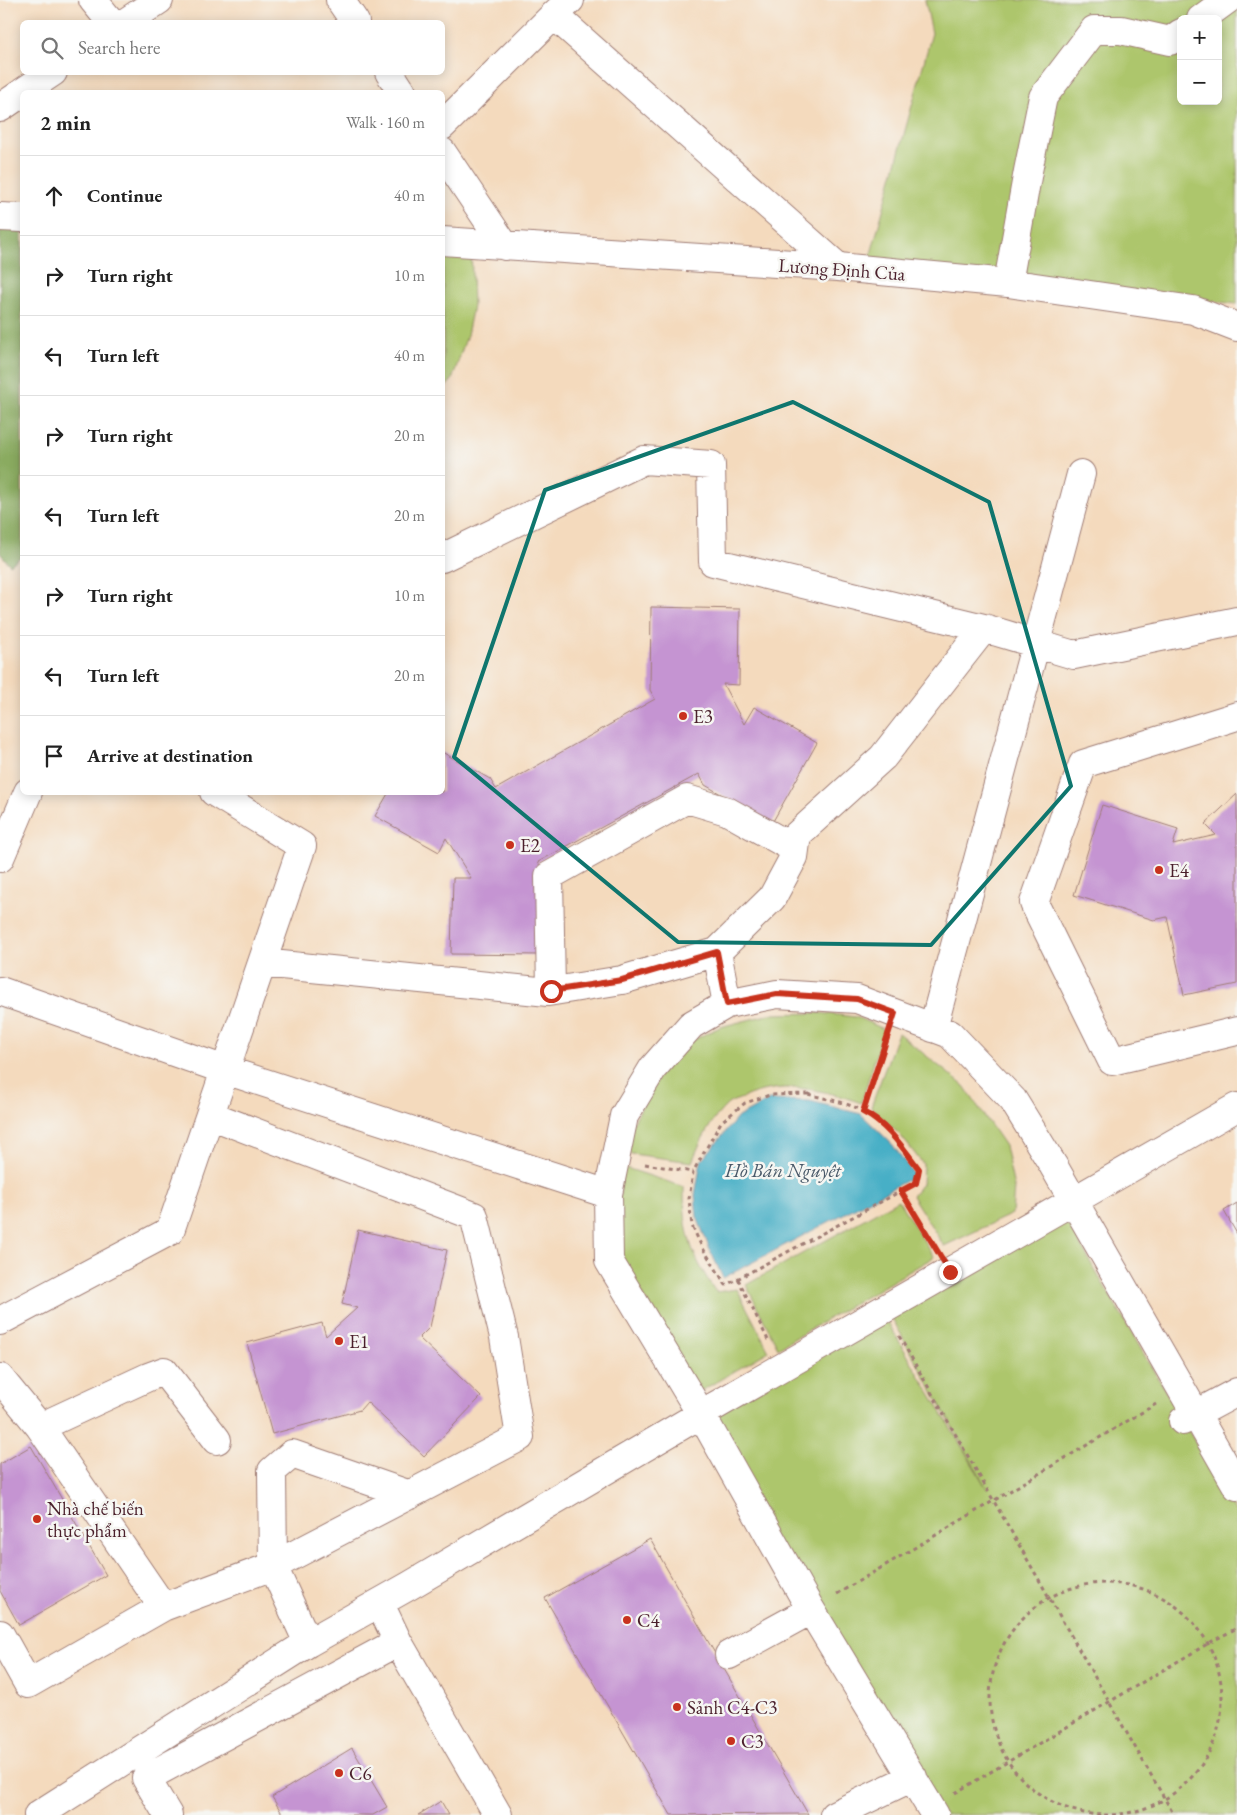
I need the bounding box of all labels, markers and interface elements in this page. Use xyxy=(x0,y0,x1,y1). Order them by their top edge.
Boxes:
map controls xyxy=(1177,15,1222,105)
button: + xyxy=(1177,15,1222,60)
search box xyxy=(20,20,445,75)
icon: search xyxy=(38,34,66,62)
text: Search here xyxy=(78,35,160,60)
button: − xyxy=(1177,60,1222,105)
text: 2 min xyxy=(40,109,91,136)
text: Walk · 160 m xyxy=(346,112,425,133)
icon: ahead xyxy=(40,182,68,210)
text: Continue xyxy=(87,183,162,208)
text: 40 m xyxy=(394,185,425,206)
street label: Lương Định Của xyxy=(778,253,907,286)
icon: right xyxy=(40,262,68,290)
text: Turn right xyxy=(87,263,173,288)
text: 10 m xyxy=(394,265,425,286)
icon: left xyxy=(40,342,68,370)
text: Turn left xyxy=(87,343,159,368)
text: 40 m xyxy=(394,345,425,366)
icon: right xyxy=(40,422,68,450)
text: Turn right xyxy=(87,423,173,448)
text: 20 m xyxy=(394,425,425,446)
icon: left xyxy=(40,502,68,530)
text: Turn left xyxy=(87,503,159,528)
text: 20 m xyxy=(394,505,425,526)
icon: right xyxy=(40,582,68,610)
text: Turn right xyxy=(87,583,173,608)
text: 10 m xyxy=(394,585,425,606)
icon: left xyxy=(40,662,68,690)
text: Turn left xyxy=(87,663,159,688)
text: 20 m xyxy=(394,665,425,686)
place label: E3 xyxy=(693,704,713,729)
marker: E3 xyxy=(677,710,689,722)
icon: arrive xyxy=(40,742,68,770)
text: Arrive at destination xyxy=(87,743,253,768)
place label: E2 xyxy=(520,833,540,858)
marker: E2 xyxy=(504,839,516,851)
place label: E4 xyxy=(1169,858,1190,883)
marker: E4 xyxy=(1153,864,1165,876)
route start xyxy=(540,980,563,1003)
water label: Hồ Bán Nguyệt xyxy=(724,1157,842,1183)
route end xyxy=(939,1261,962,1284)
place label: E1 xyxy=(349,1329,369,1354)
marker: E1 xyxy=(333,1335,345,1347)
place label: Nhà chế biến thực phẩm xyxy=(47,1496,144,1543)
marker: Nhà chế biến thực phẩm xyxy=(31,1513,43,1525)
place label: C4 xyxy=(637,1608,660,1633)
marker: C4 xyxy=(621,1614,633,1626)
place label: Sảnh C4-C3 xyxy=(687,1695,777,1720)
marker: Sảnh C4-C3 xyxy=(671,1701,683,1713)
place label: C3 xyxy=(741,1729,764,1754)
marker: C3 xyxy=(725,1735,737,1747)
place label: C6 xyxy=(349,1761,372,1786)
marker: C6 xyxy=(333,1767,345,1779)

